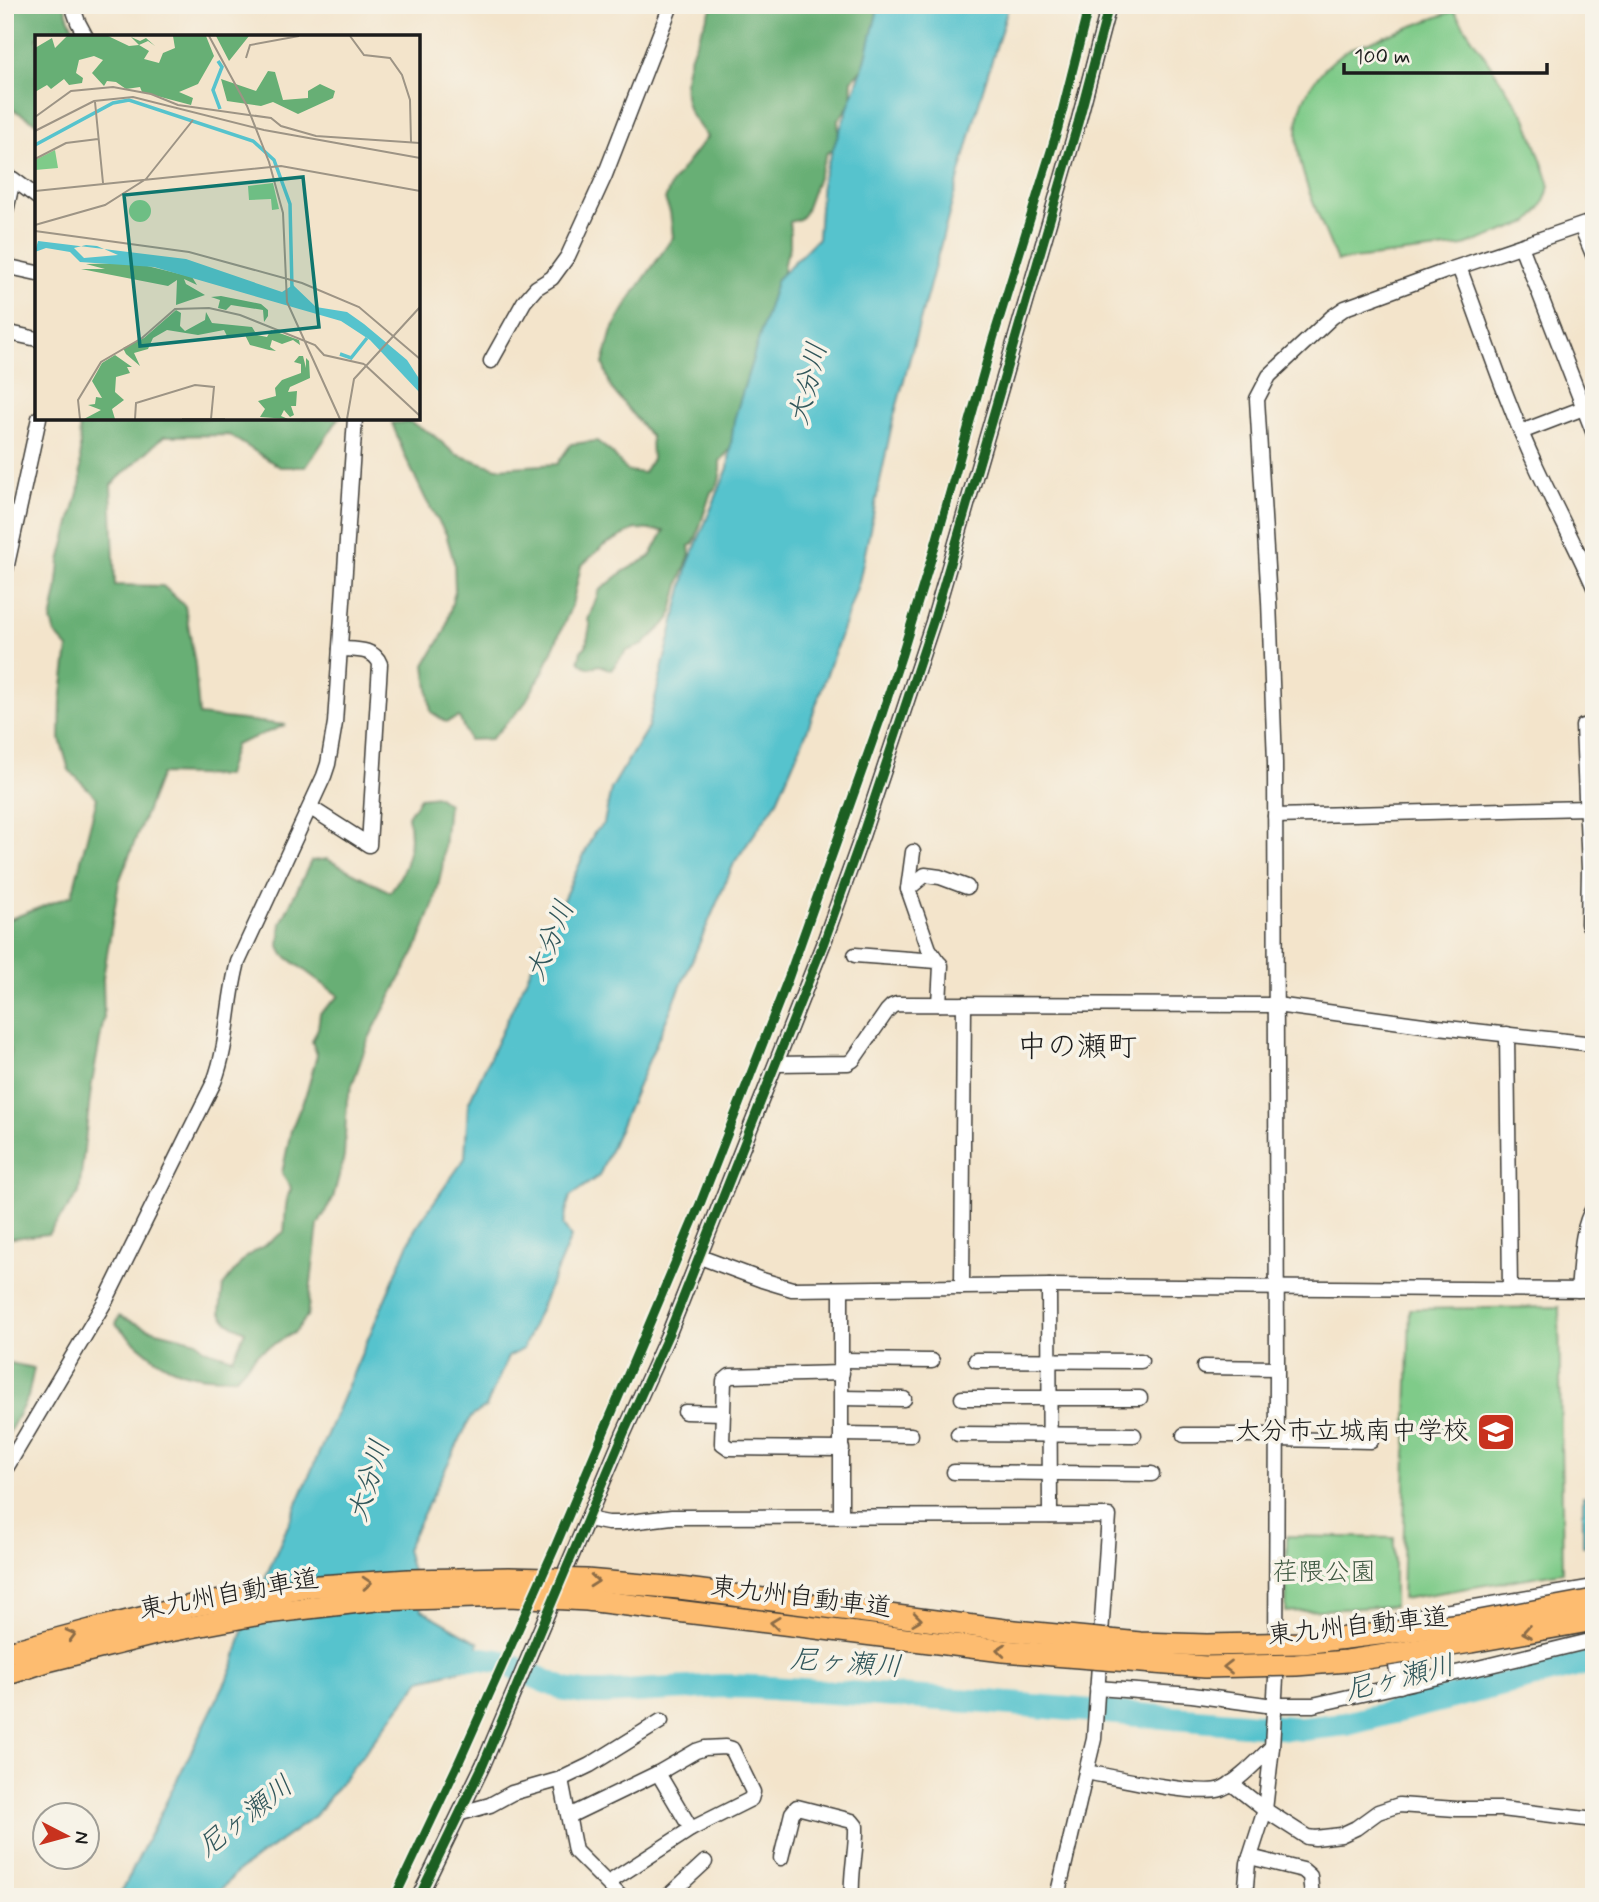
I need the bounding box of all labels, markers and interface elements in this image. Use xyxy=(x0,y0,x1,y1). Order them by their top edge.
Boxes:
scale bar xyxy=(1344,32,1546,76)
inset map xyxy=(35,35,420,420)
text: 100 m xyxy=(1354,43,1410,71)
water label: 大分川 xyxy=(781,339,837,429)
water label: 大分川 xyxy=(518,895,584,987)
district label: 中の瀬町 xyxy=(1017,1028,1137,1067)
school or university icon: 大分市立城南中学校 xyxy=(1475,1411,1517,1453)
place label: 大分市立城南中学校 xyxy=(1235,1415,1469,1449)
water label: 大分川 xyxy=(340,1435,400,1527)
park label: 荏隈公園 xyxy=(1272,1556,1376,1590)
street label: 東九州自動車道 xyxy=(136,1562,322,1628)
street label: 東九州自動車道 xyxy=(709,1570,893,1626)
one-way arrow xyxy=(589,1573,600,1588)
one-way arrow xyxy=(362,1576,373,1591)
street label: 東九州自動車道 xyxy=(1266,1601,1450,1653)
one-way arrow xyxy=(912,1611,923,1626)
one-way arrow xyxy=(770,1616,781,1631)
one-way arrow xyxy=(1521,1624,1533,1639)
one-way arrow xyxy=(65,1629,77,1644)
water label: 尼ヶ瀬川 xyxy=(789,1642,903,1686)
one-way arrow xyxy=(995,1643,1007,1658)
water label: 尼ヶ瀬川 xyxy=(1341,1648,1459,1710)
one-way arrow xyxy=(1222,1659,1233,1675)
water label: 尼ヶ瀬川 xyxy=(190,1768,302,1866)
north arrow xyxy=(32,1800,102,1870)
text: N xyxy=(68,1830,95,1845)

